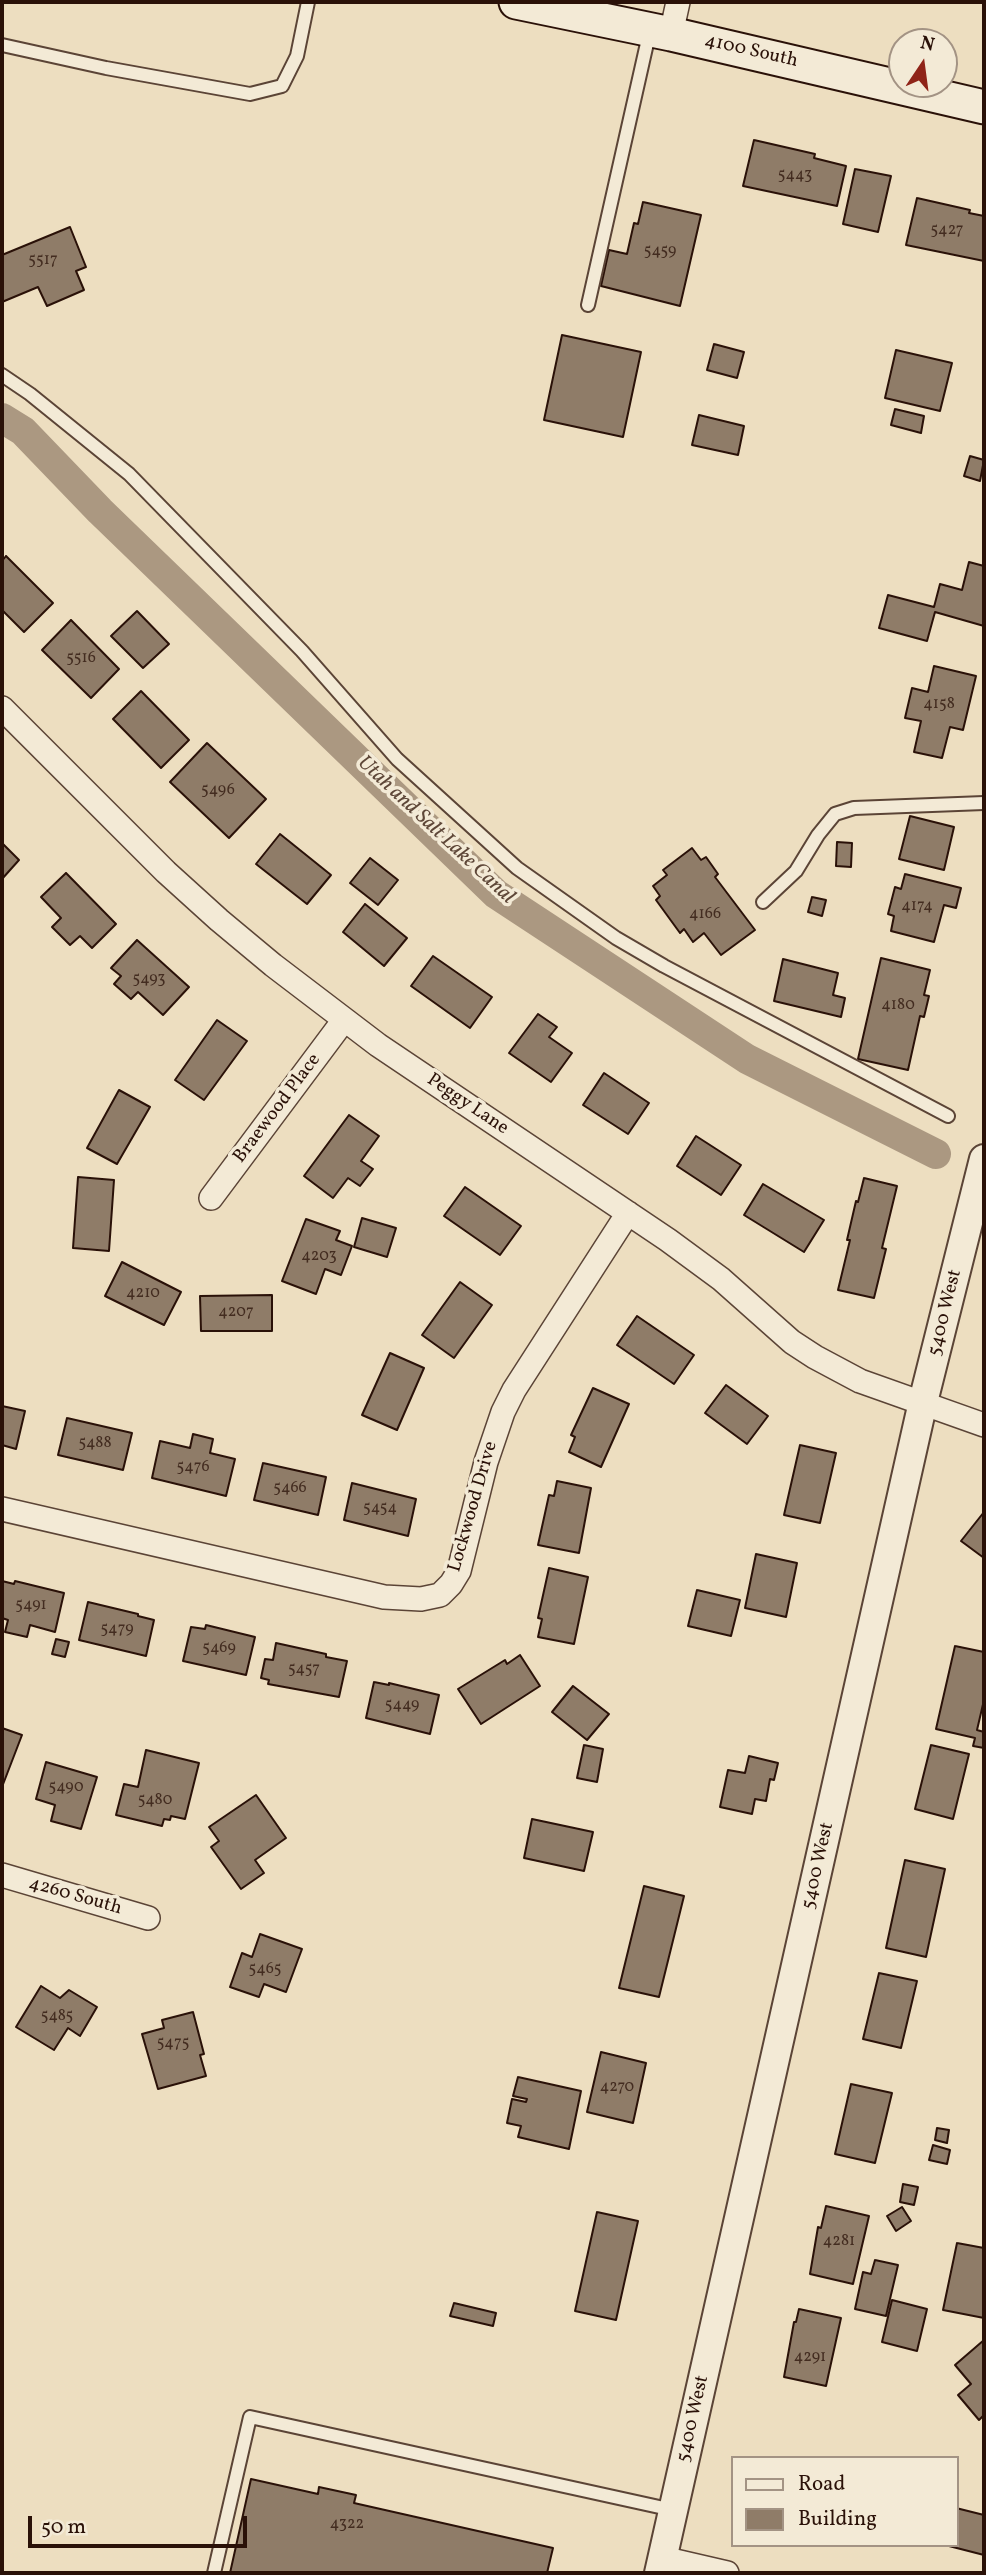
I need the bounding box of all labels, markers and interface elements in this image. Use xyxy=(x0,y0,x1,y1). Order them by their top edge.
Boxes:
north arrow xyxy=(888,28,958,98)
street label: 4100 South xyxy=(702,30,800,74)
text: N xyxy=(918,30,937,59)
house number: 5443 xyxy=(778,166,812,186)
house number: 5427 xyxy=(930,221,964,241)
house number: 5459 xyxy=(644,242,676,262)
house number: 5517 xyxy=(28,251,58,271)
house number: 5516 xyxy=(66,649,96,669)
house number: 4158 xyxy=(923,695,955,715)
water label: Utah and Salt Lake Canal xyxy=(351,751,519,911)
house number: 5496 xyxy=(201,781,235,801)
house number: 4174 xyxy=(901,897,933,917)
house number: 4166 xyxy=(689,905,721,925)
house number: 5493 xyxy=(133,970,165,990)
house number: 4180 xyxy=(881,996,915,1016)
street label: Braewood Place xyxy=(229,1050,327,1168)
street label: Peggy Lane xyxy=(422,1069,512,1141)
house number: 4203 xyxy=(301,1247,337,1267)
street label: 5400 West xyxy=(924,1267,968,1359)
house number: 4210 xyxy=(126,1284,160,1304)
house number: 4207 xyxy=(218,1303,254,1323)
house number: 5488 xyxy=(78,1434,112,1454)
street label: Lockwood Drive xyxy=(444,1439,504,1575)
house number: 5476 xyxy=(176,1458,210,1478)
house number: 5466 xyxy=(273,1479,307,1499)
house number: 5454 xyxy=(363,1499,397,1519)
house number: 5491 xyxy=(15,1596,47,1616)
house number: 5479 xyxy=(100,1620,134,1640)
house number: 5469 xyxy=(202,1639,236,1659)
house number: 5457 xyxy=(288,1660,320,1680)
house number: 5449 xyxy=(385,1696,419,1716)
house number: 5490 xyxy=(48,1778,84,1798)
house number: 5480 xyxy=(138,1791,172,1811)
street label: 5400 West xyxy=(798,1820,840,1912)
street label: 4260 South xyxy=(26,1873,124,1921)
house number: 5465 xyxy=(249,1960,281,1980)
house number: 5485 xyxy=(41,2007,73,2027)
house number: 5475 xyxy=(157,2034,189,2054)
house number: 4270 xyxy=(600,2078,634,2098)
house number: 4281 xyxy=(823,2232,855,2252)
house number: 4291 xyxy=(794,2348,826,2368)
street label: 5400 West xyxy=(673,2373,715,2465)
legend xyxy=(730,2456,958,2547)
text: Road xyxy=(798,2470,845,2499)
scale bar xyxy=(32,2502,250,2546)
text: Building xyxy=(798,2505,877,2534)
text: 50 m xyxy=(41,2513,86,2542)
house number: 4322 xyxy=(330,2515,364,2535)

